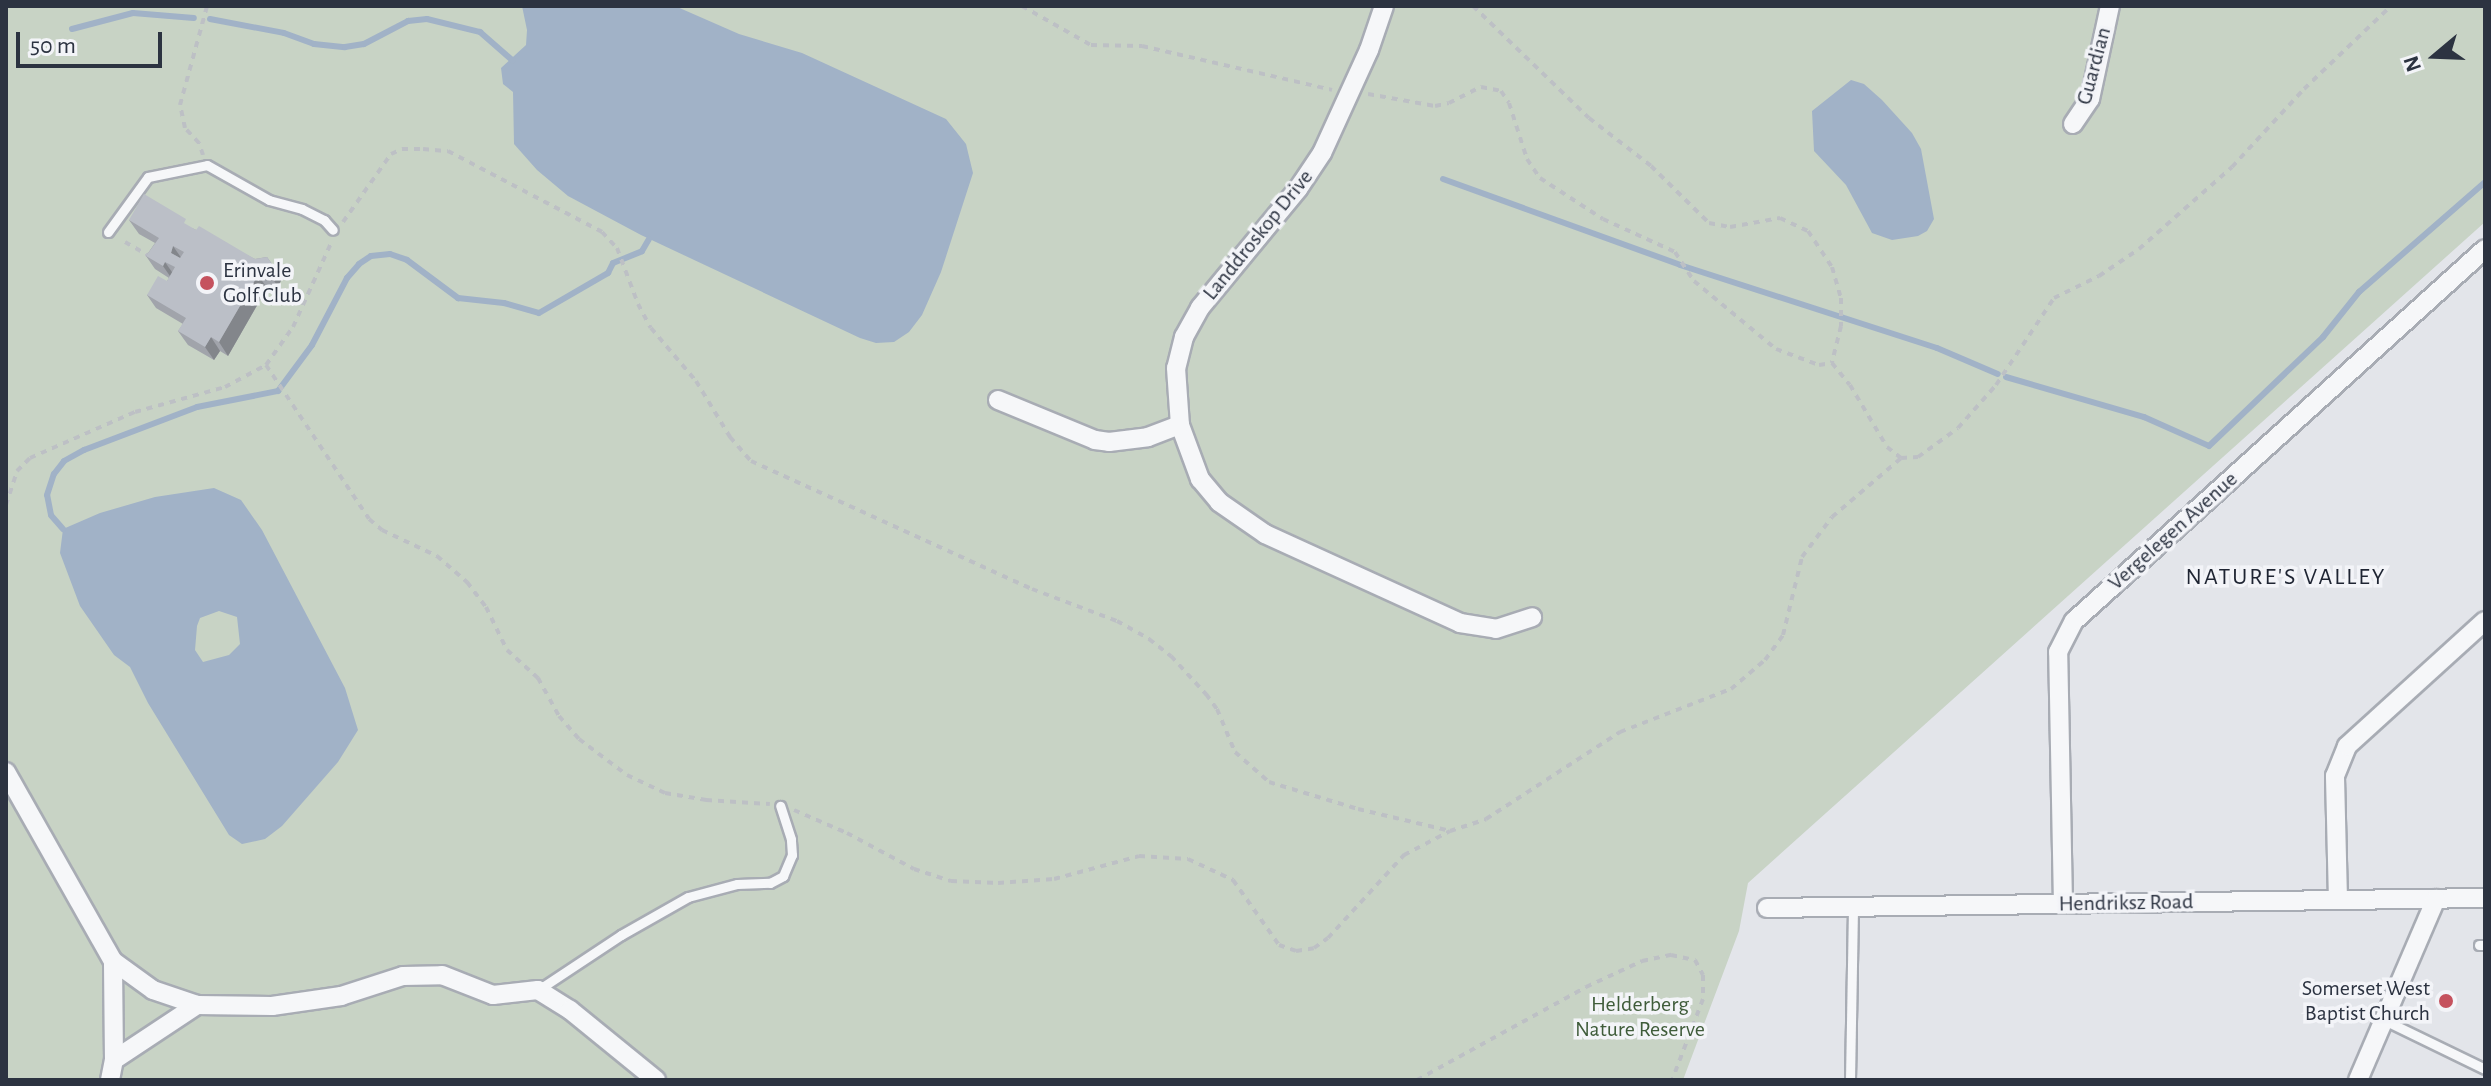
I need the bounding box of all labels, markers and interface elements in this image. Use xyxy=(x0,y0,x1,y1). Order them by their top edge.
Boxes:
scale bar xyxy=(20,16,166,66)
north arrow xyxy=(2395,16,2475,96)
street label: Guardian xyxy=(2071,24,2117,108)
text: 50 m xyxy=(30,34,76,58)
text: N xyxy=(2399,53,2425,75)
street label: Landdroskop Drive xyxy=(1197,164,1319,306)
place label: Erinvale Golf Club xyxy=(223,257,302,308)
marker: Erinvale Golf Club xyxy=(198,274,216,292)
street label: Vergelegen Avenue xyxy=(2103,466,2243,596)
district label: NATURE'S VALLEY xyxy=(2186,564,2386,592)
street label: Hendriksz Road xyxy=(2059,889,2193,917)
place label: Somerset West Baptist Church xyxy=(2302,975,2430,1026)
park label: Helderberg Nature Reserve xyxy=(1575,991,1705,1042)
marker: Somerset West Baptist Church xyxy=(2437,992,2455,1010)

